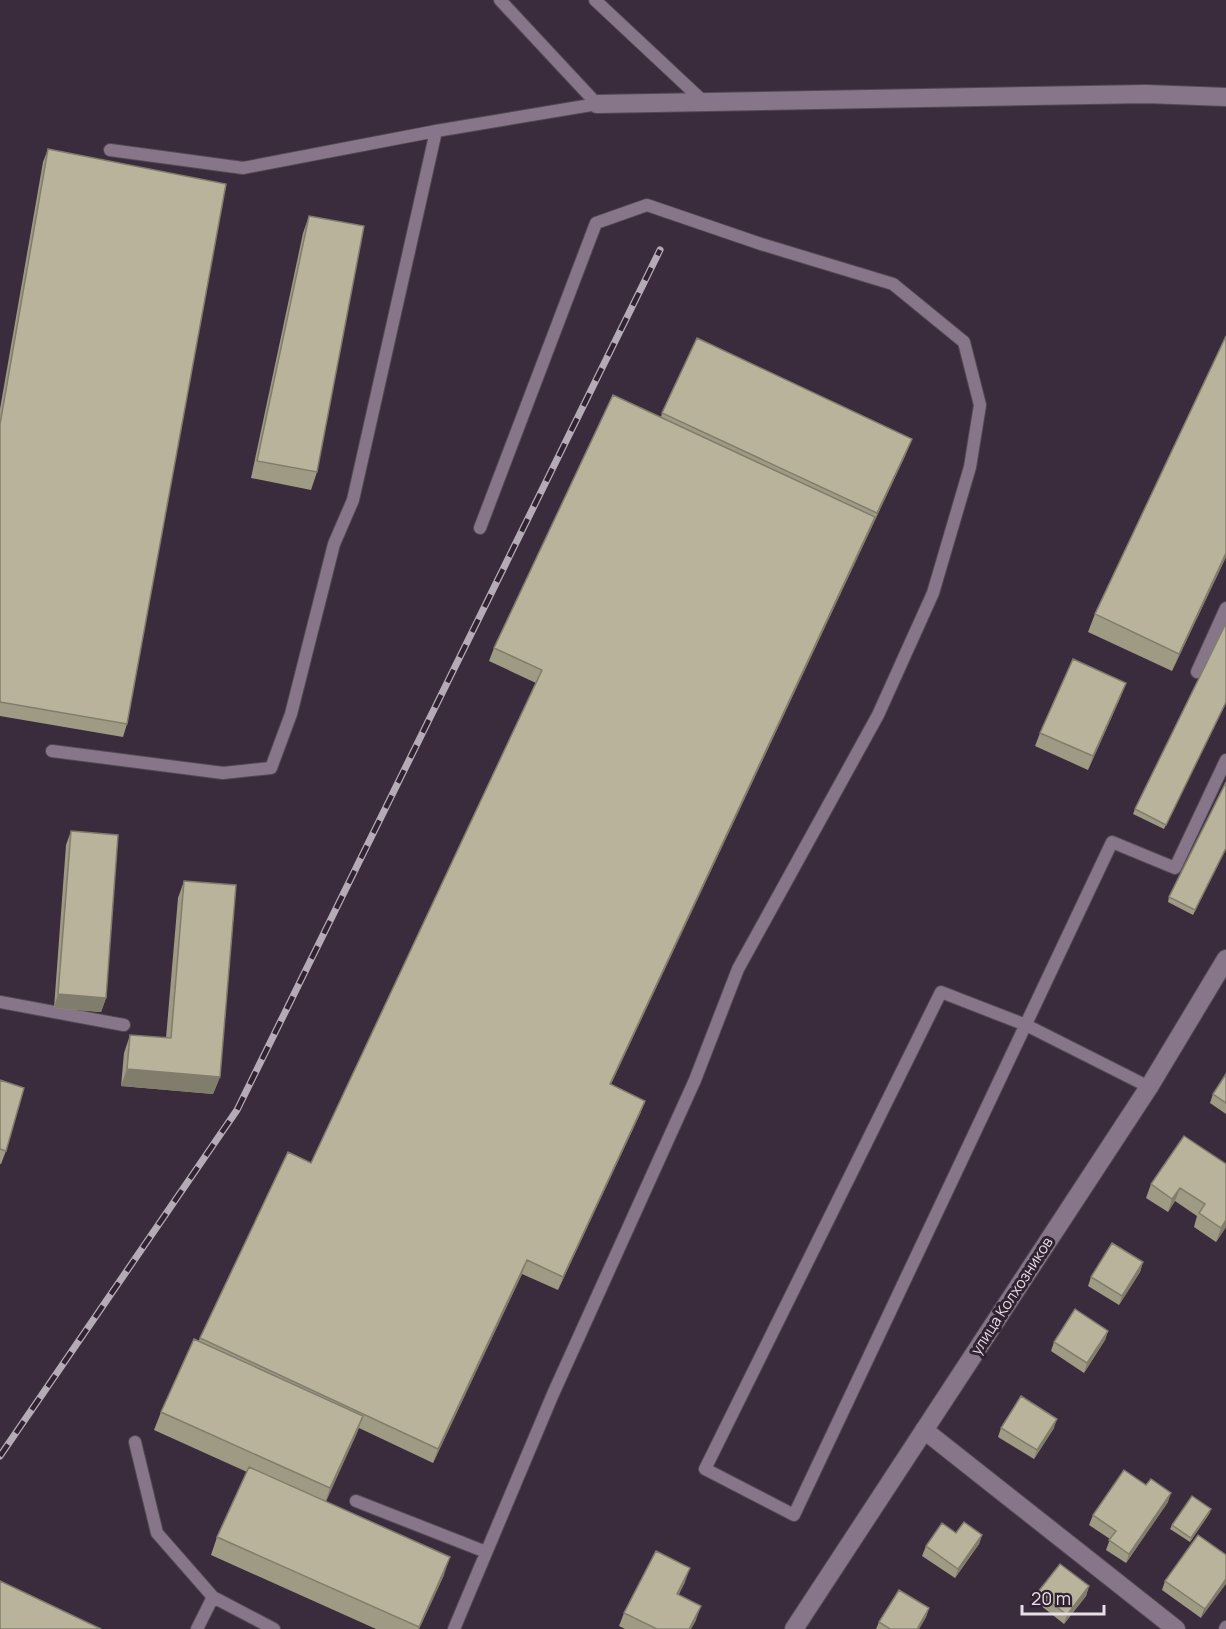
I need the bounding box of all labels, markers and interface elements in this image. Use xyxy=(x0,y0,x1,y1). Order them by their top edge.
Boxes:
street label: улица Колхозников xyxy=(966,1233,1058,1359)
scale bar xyxy=(1022,1578,1104,1616)
text: 20 m xyxy=(1031,1586,1071,1610)

